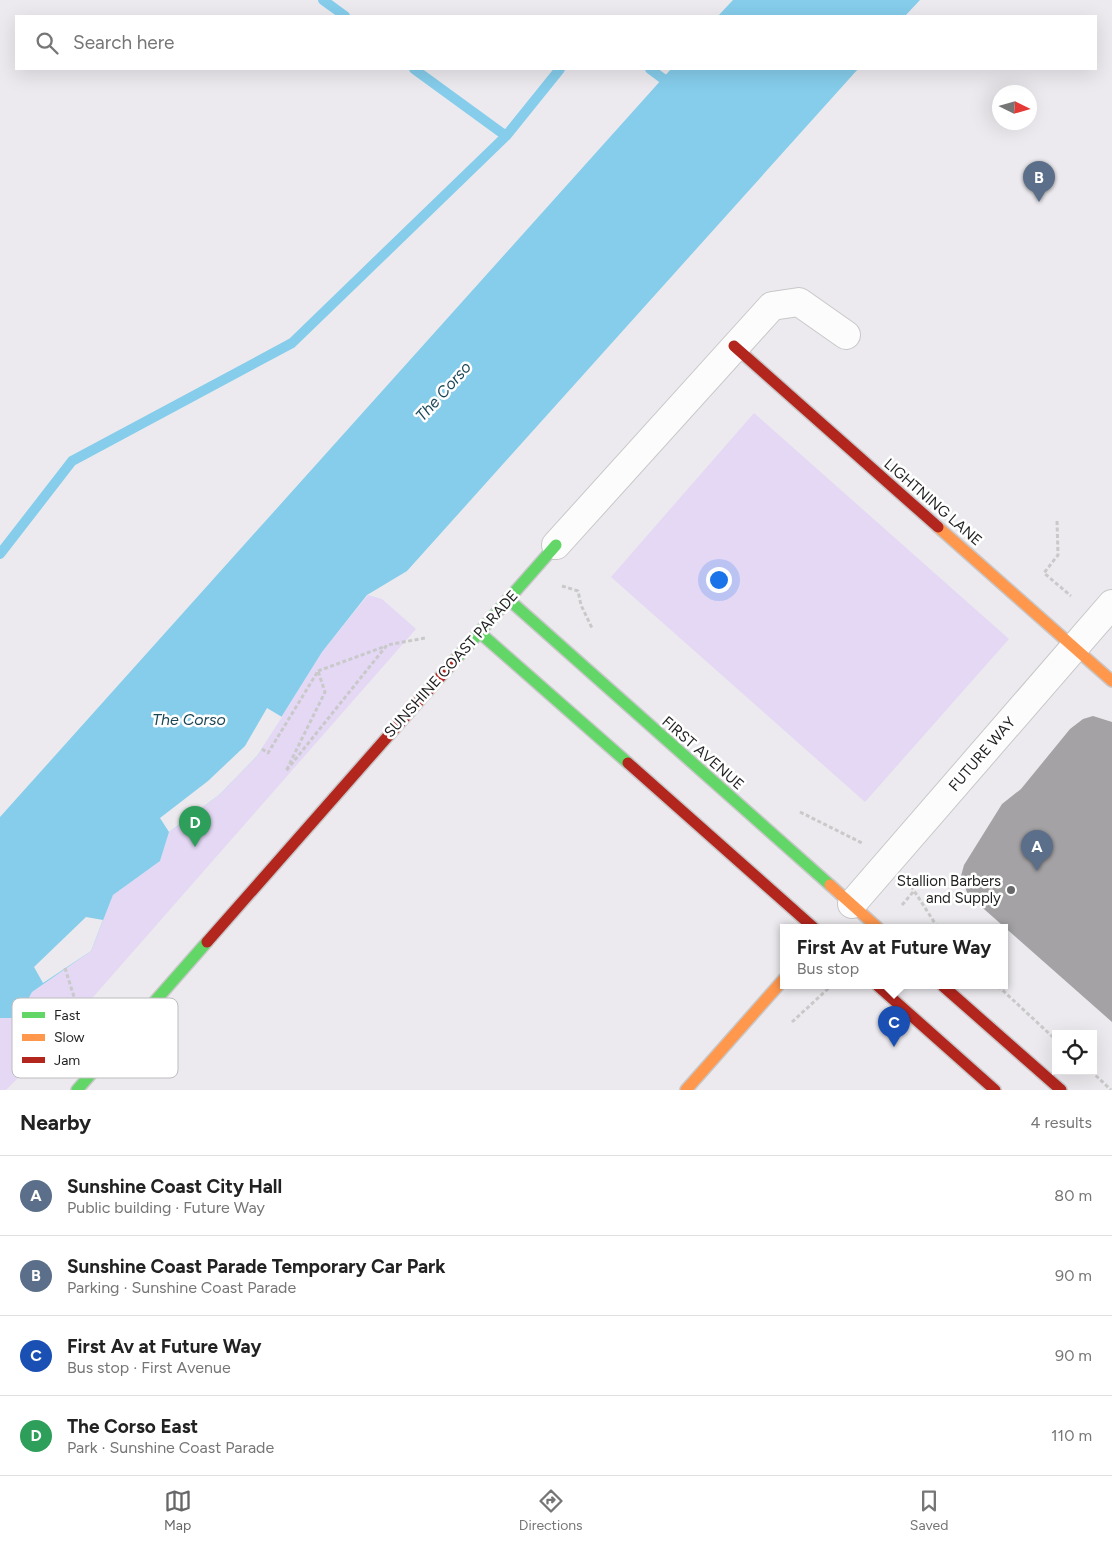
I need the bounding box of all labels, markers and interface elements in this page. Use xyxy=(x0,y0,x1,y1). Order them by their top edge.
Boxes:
search box xyxy=(15,15,1097,70)
icon: search xyxy=(33,29,61,57)
text: Search here xyxy=(73,31,175,54)
north arrow xyxy=(992,85,1037,130)
pin: B xyxy=(1023,161,1055,202)
water label: The Corso xyxy=(412,358,475,425)
street label: LIGHTNING LANE xyxy=(880,455,986,549)
your location xyxy=(706,567,732,593)
street label: SUNSHINE COAST PARADE xyxy=(380,587,522,741)
water label: The Corso xyxy=(152,710,226,729)
street label: FIRST AVENUE xyxy=(658,713,748,793)
street label: FUTURE WAY xyxy=(945,713,1019,795)
pin: D xyxy=(179,806,211,847)
pin: A xyxy=(1021,830,1053,871)
place label: Stallion Barbers and Supply xyxy=(897,872,1001,907)
marker: Stallion Barbers and Supply xyxy=(1005,884,1017,896)
popup xyxy=(780,924,1008,989)
text: First Av at Future Way xyxy=(797,936,991,959)
text: Bus stop xyxy=(797,959,859,978)
legend xyxy=(12,998,178,1078)
pin: C xyxy=(878,1006,910,1047)
text: Fast xyxy=(54,1007,80,1024)
text: Slow xyxy=(54,1029,85,1046)
map controls xyxy=(1052,1030,1097,1075)
button: locate xyxy=(1052,1030,1097,1075)
text: Jam xyxy=(54,1052,80,1069)
text: Nearby xyxy=(20,1110,91,1135)
text: 4 results xyxy=(1031,1113,1092,1132)
text: Sunshine Coast City Hall xyxy=(67,1175,282,1198)
text: A xyxy=(30,1186,42,1205)
text: 80 m xyxy=(1054,1186,1092,1205)
text: Public building · Future Way xyxy=(67,1198,265,1217)
text: Sunshine Coast Parade Temporary Car Park xyxy=(67,1255,445,1278)
text: B xyxy=(31,1266,41,1285)
text: 90 m xyxy=(1055,1266,1092,1285)
text: Parking · Sunshine Coast Parade xyxy=(67,1278,296,1297)
text: First Av at Future Way xyxy=(67,1335,261,1358)
text: C xyxy=(30,1346,42,1365)
text: 90 m xyxy=(1055,1346,1092,1365)
text: Bus stop · First Avenue xyxy=(67,1358,231,1377)
text: The Corso East xyxy=(67,1415,198,1438)
text: D xyxy=(30,1426,42,1445)
text: 110 m xyxy=(1051,1426,1092,1445)
text: Park · Sunshine Coast Parade xyxy=(67,1438,274,1457)
tab: Map xyxy=(164,1487,192,1534)
tab: Directions xyxy=(519,1487,583,1534)
tab: Saved xyxy=(910,1487,948,1534)

